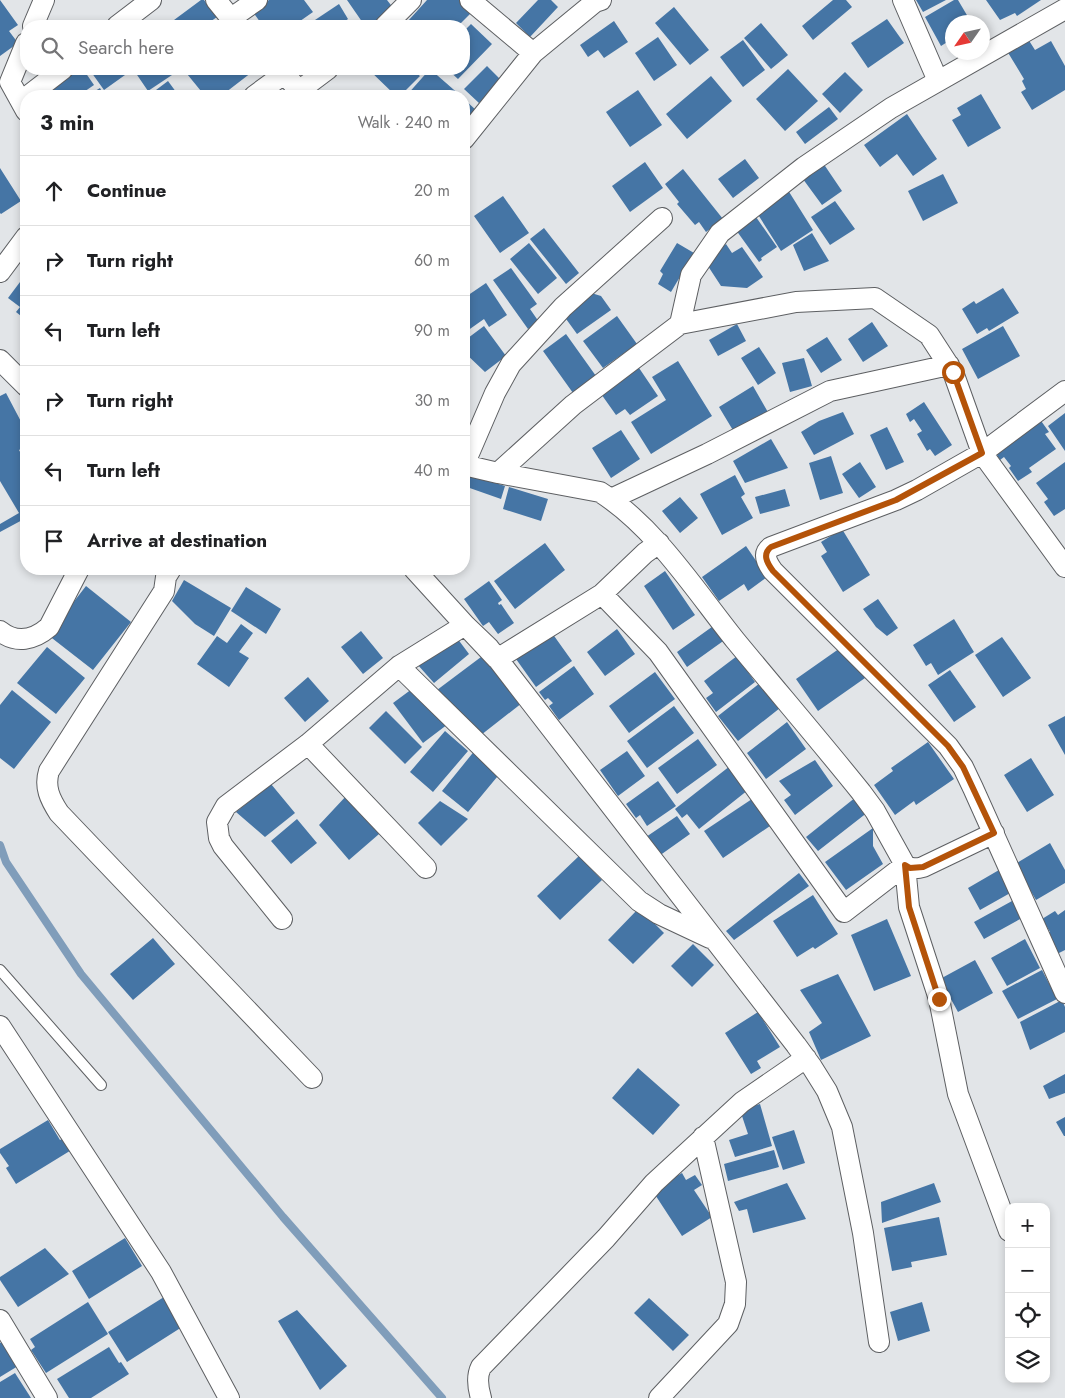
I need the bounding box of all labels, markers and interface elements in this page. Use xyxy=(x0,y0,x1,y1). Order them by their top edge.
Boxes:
north arrow xyxy=(945,15,990,60)
search box xyxy=(20,20,470,75)
icon: search xyxy=(38,34,66,62)
text: Search here xyxy=(78,34,174,61)
text: 3 min xyxy=(40,108,94,138)
text: Walk · 240 m xyxy=(358,111,450,134)
icon: ahead xyxy=(40,177,68,205)
text: Continue xyxy=(87,177,166,204)
text: 20 m xyxy=(414,179,450,202)
icon: right xyxy=(40,247,68,275)
text: Turn right xyxy=(87,247,173,274)
text: 60 m xyxy=(414,249,450,272)
icon: left xyxy=(40,317,68,345)
text: Turn left xyxy=(87,317,160,344)
text: 90 m xyxy=(414,319,450,342)
route start xyxy=(942,361,965,384)
icon: right xyxy=(40,387,68,415)
text: Turn right xyxy=(87,387,173,414)
text: 30 m xyxy=(414,389,450,412)
icon: left xyxy=(40,457,68,485)
text: Turn left xyxy=(87,457,160,484)
text: 40 m xyxy=(414,459,450,482)
icon: arrive xyxy=(40,527,68,555)
text: Arrive at destination xyxy=(87,527,267,554)
route end xyxy=(928,988,951,1011)
map controls xyxy=(1005,1203,1050,1383)
button: + xyxy=(1005,1203,1050,1248)
button: − xyxy=(1005,1248,1050,1293)
button: locate xyxy=(1005,1293,1050,1338)
button: layers xyxy=(1005,1338,1050,1383)

